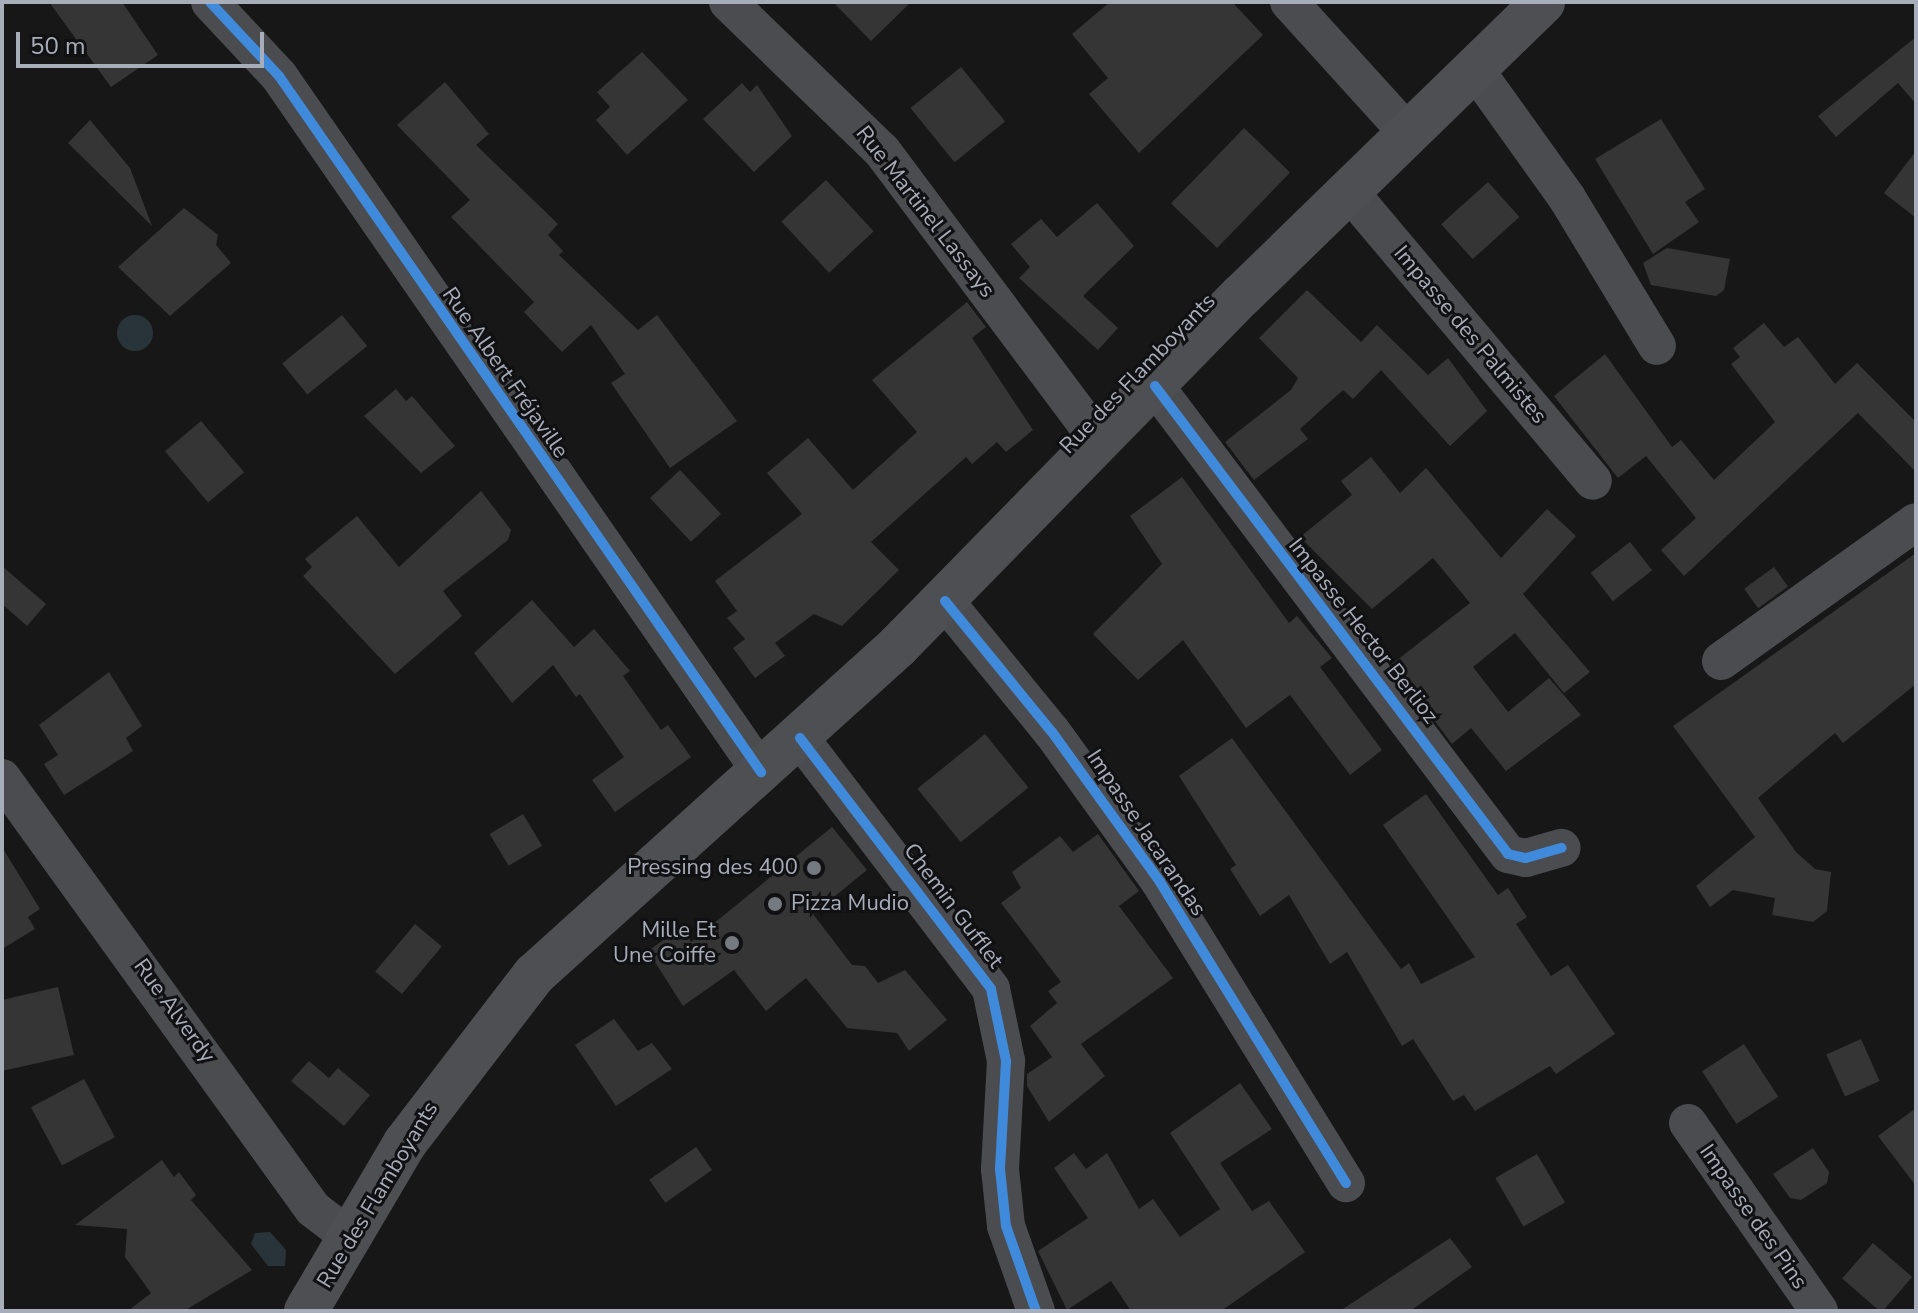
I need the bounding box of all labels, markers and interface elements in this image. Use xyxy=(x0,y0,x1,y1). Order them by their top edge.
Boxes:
scale bar xyxy=(20,16,268,66)
text: 50 m xyxy=(30,30,86,62)
street label: Rue Martinel Lassays xyxy=(850,121,1000,303)
street label: Impasse des Palmistes xyxy=(1388,241,1552,429)
street label: Rue Albert Fréjaville xyxy=(436,283,574,463)
street label: Rue des Flamboyants xyxy=(1055,288,1221,460)
street label: Impasse Hector Berlioz xyxy=(1282,533,1444,729)
street label: Impasse Jacarandas xyxy=(1081,745,1211,921)
street label: Chemin Gufflet xyxy=(897,838,1009,974)
place label: Pressing des 400 xyxy=(627,855,798,881)
marker: Pressing des 400 xyxy=(805,859,823,877)
place label: Pizza Mudio xyxy=(791,891,909,917)
marker: Pizza Mudio xyxy=(766,895,784,913)
place label: Mille Et Une Coiffe xyxy=(613,917,716,968)
marker: Mille Et Une Coiffe xyxy=(723,934,741,952)
street label: Rue Alverdy xyxy=(128,954,220,1068)
street label: Rue des Flamboyants xyxy=(312,1097,444,1293)
street label: Impasse des Pins xyxy=(1693,1140,1813,1294)

